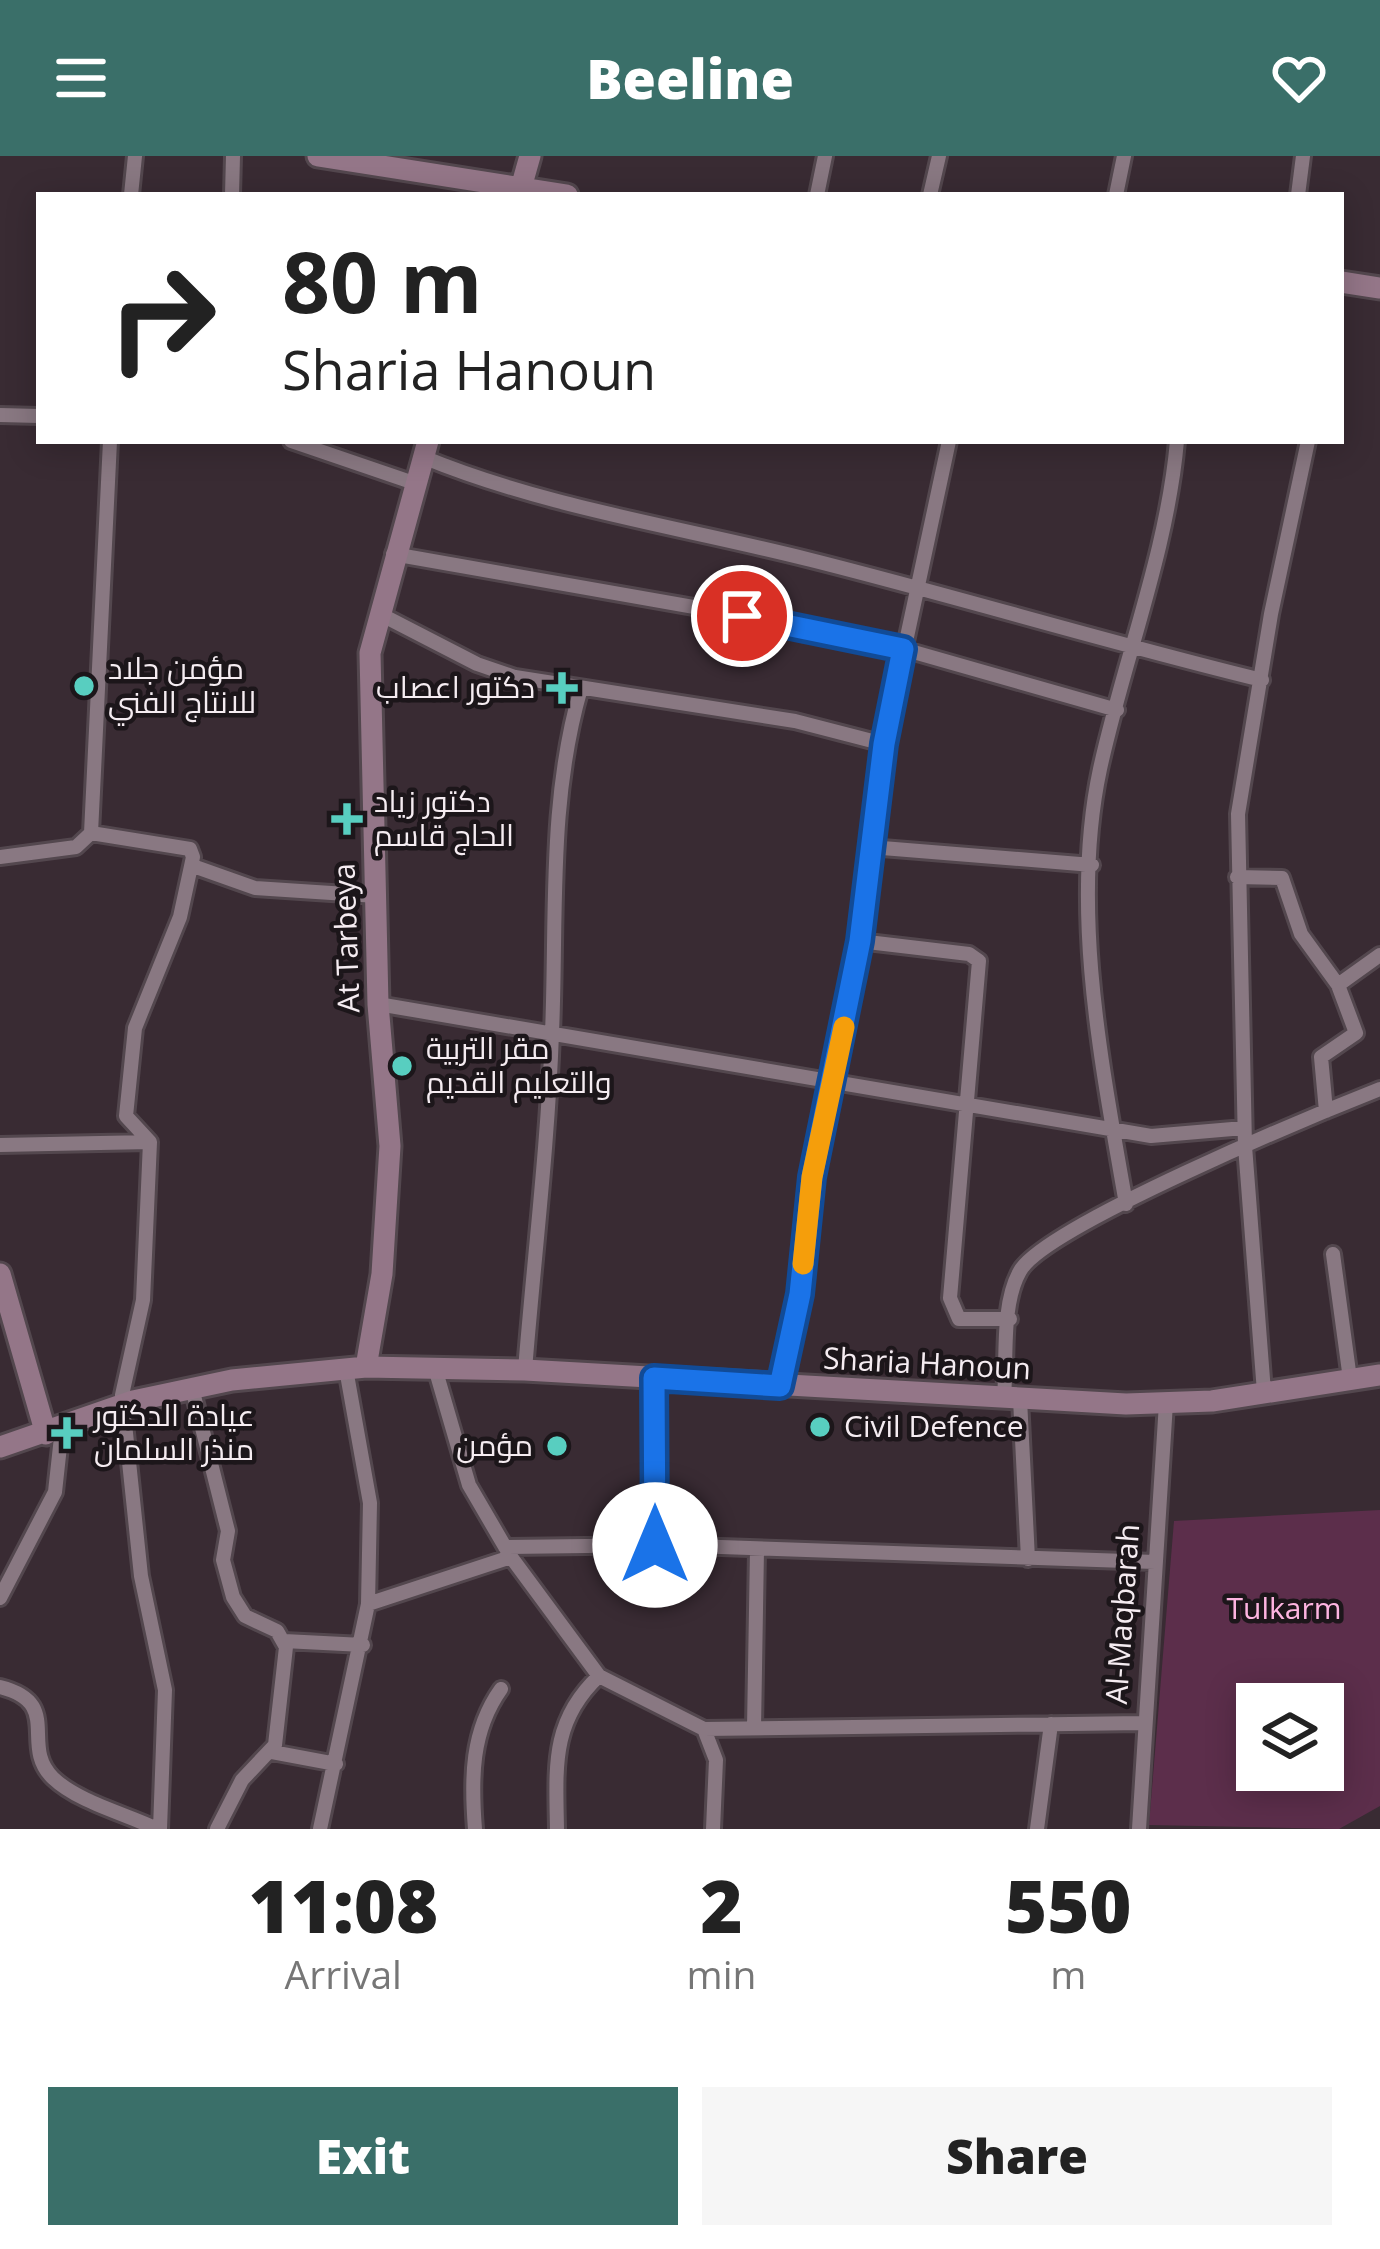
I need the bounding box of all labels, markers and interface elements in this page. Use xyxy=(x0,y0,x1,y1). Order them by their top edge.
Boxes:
text: Beeline xyxy=(586,41,794,115)
icon: menu xyxy=(48,45,114,111)
icon: heart xyxy=(1266,45,1332,111)
text: 80 m xyxy=(282,223,482,338)
icon: right xyxy=(84,240,240,396)
text: Sharia Hanoun xyxy=(282,332,656,406)
pin xyxy=(691,565,793,667)
icon: arrive xyxy=(709,583,775,649)
place label: مؤمن جلاد للانتاج الفني xyxy=(108,647,256,726)
place label: دكتور اعصاب xyxy=(376,666,535,707)
marker: دكتور اعصاب xyxy=(546,672,578,704)
marker: مؤمن جلاد للانتاج الفني xyxy=(71,673,97,699)
place label: دكتور زياد الحاج قاسم xyxy=(374,780,514,856)
marker: دكتور زياد الحاج قاسم xyxy=(331,803,363,835)
street label: At Tarbeya xyxy=(322,862,369,1014)
place label: مقر التربية والتعليم القديم xyxy=(426,1027,611,1103)
marker: مقر التربية والتعليم القديم xyxy=(389,1053,415,1079)
street label: Sharia Hanoun xyxy=(822,1337,1032,1388)
place label: عيادة الدكتور منذر السلمان xyxy=(92,1394,254,1469)
place label: Civil Defence xyxy=(844,1405,1024,1446)
marker: Civil Defence xyxy=(807,1414,833,1440)
marker: عيادة الدكتور منذر السلمان xyxy=(51,1417,83,1449)
place label: مؤمن xyxy=(456,1424,533,1465)
marker: مؤمن xyxy=(544,1433,570,1459)
position arrow xyxy=(592,1482,718,1608)
street label: Al-Maqbarah xyxy=(1095,1522,1148,1705)
park label: Tulkarm xyxy=(1227,1587,1341,1628)
map controls xyxy=(1236,1683,1344,1791)
button: layers xyxy=(1236,1683,1344,1791)
text: 11:08 xyxy=(249,1856,438,1954)
text: 2 xyxy=(700,1856,743,1954)
text: 550 xyxy=(1005,1856,1132,1954)
text: Arrival xyxy=(285,1947,402,2000)
text: min xyxy=(687,1947,756,2000)
text: m xyxy=(1050,1947,1086,2000)
button: Exit xyxy=(48,2087,678,2225)
button: Share xyxy=(702,2087,1332,2225)

